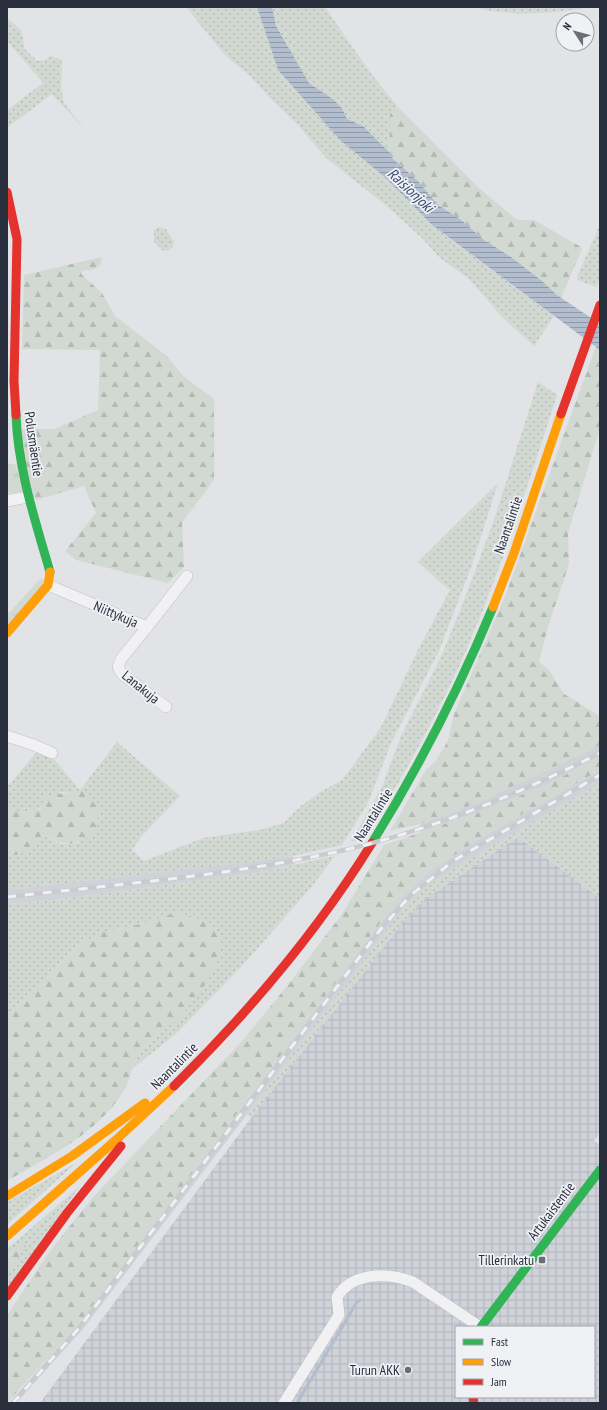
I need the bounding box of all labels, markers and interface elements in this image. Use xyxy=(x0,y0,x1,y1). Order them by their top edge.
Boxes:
north arrow xyxy=(555,12,595,52)
text: N xyxy=(559,20,574,33)
water label: Raisionjoki xyxy=(384,164,439,217)
street label: Polusmäentie xyxy=(21,410,47,478)
street label: Naantalintie xyxy=(490,494,526,556)
street label: Niittykuja xyxy=(91,597,141,631)
street label: Lanakuja xyxy=(119,666,163,708)
street label: Naantalintie xyxy=(350,785,396,845)
street label: Naantalintie xyxy=(147,1038,202,1093)
street label: Artukaistentie xyxy=(523,1178,579,1244)
place label: Tillerinkatu xyxy=(478,1251,534,1269)
marker: Tillerinkatu xyxy=(537,1255,547,1265)
legend xyxy=(455,1326,595,1398)
text: Fast xyxy=(491,1334,509,1349)
text: Slow xyxy=(491,1354,512,1369)
place label: Turun AKK xyxy=(350,1361,400,1379)
marker: Turun AKK xyxy=(403,1365,413,1375)
text: Jam xyxy=(490,1374,507,1389)

